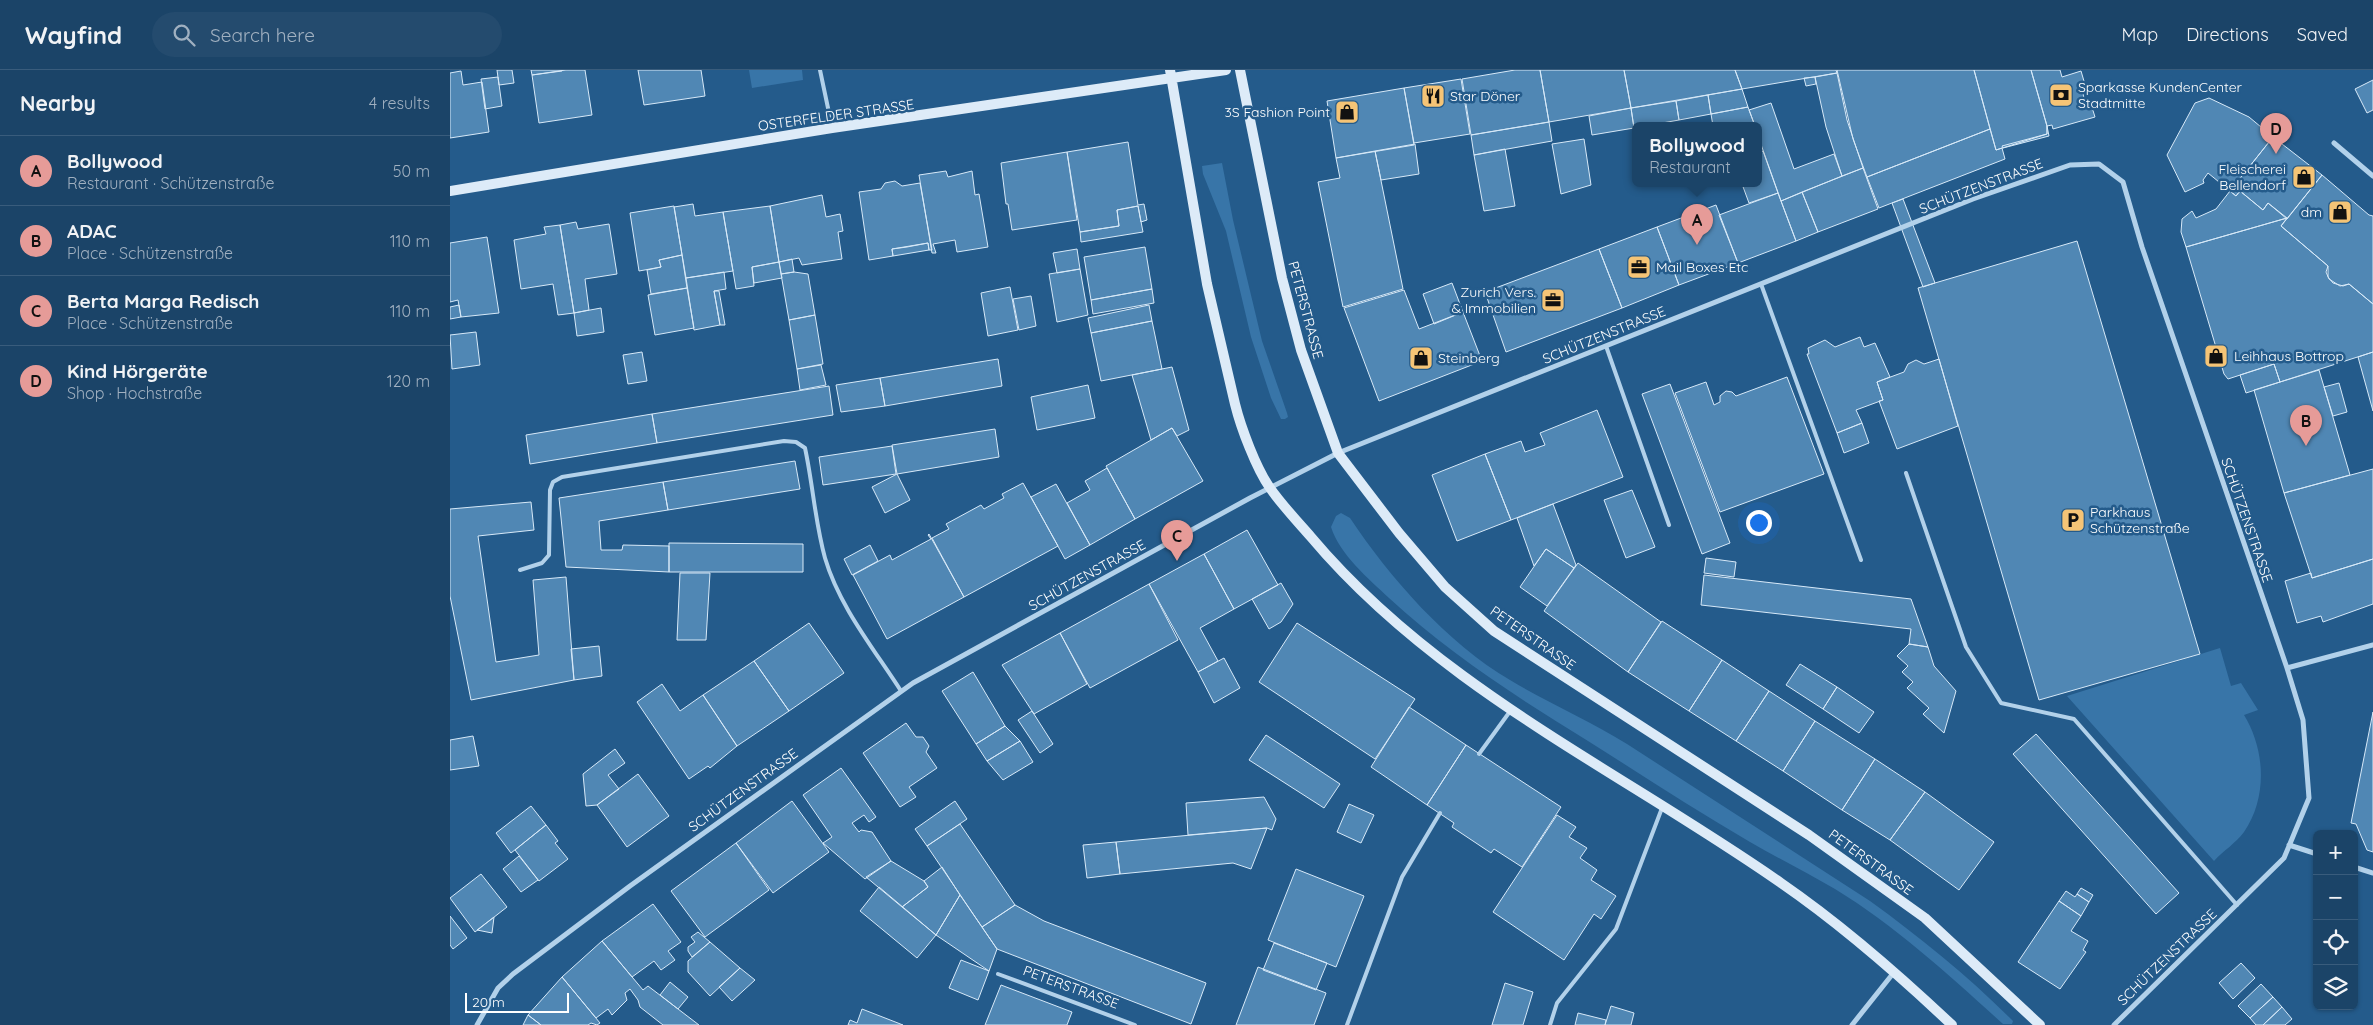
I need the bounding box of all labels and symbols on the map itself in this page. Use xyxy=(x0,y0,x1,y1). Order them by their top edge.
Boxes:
place label: Sparkasse KundenCenter Stadtmitte xyxy=(2078,78,2243,112)
bank icon: Sparkasse KundenCenter Stadtmitte xyxy=(2048,82,2074,108)
restaurant icon: Star Döner xyxy=(1420,83,1446,109)
place label: Star Döner xyxy=(1450,87,1521,105)
street label: OSTERFELDER STRASSE xyxy=(757,95,915,135)
shop icon: 3S Fashion Point xyxy=(1334,99,1360,125)
place label: 3S Fashion Point xyxy=(1224,103,1330,121)
pin: D xyxy=(2260,113,2292,154)
street label: SCHÜTZENSTRASSE xyxy=(1917,154,2045,218)
place label: Fleischerei Bellendorf xyxy=(2218,160,2286,194)
shop icon: Fleischerei Bellendorf xyxy=(2291,164,2317,190)
shop icon: dm xyxy=(2327,199,2353,225)
place label: dm xyxy=(2301,203,2322,221)
pin: A xyxy=(1681,204,1713,245)
office icon: Mail Boxes Etc xyxy=(1626,254,1652,280)
place label: Mail Boxes Etc xyxy=(1656,258,1748,276)
street label: PETERSTRASSE xyxy=(1284,259,1328,361)
place label: Zurich Vers. & Immobilien xyxy=(1451,283,1536,317)
office icon: Zurich Vers. & Immobilien xyxy=(1540,287,1566,313)
street label: SCHÜTZENSTRASSE xyxy=(1540,302,1668,368)
shop icon: Leihhaus Bottrop xyxy=(2203,343,2229,369)
shop icon: Steinberg xyxy=(1408,345,1434,371)
place label: Leihhaus Bottrop xyxy=(2234,347,2344,365)
place label: Steinberg xyxy=(1438,349,1500,367)
pin: B xyxy=(2290,405,2322,446)
street label: SCHÜTZENSTRASSE xyxy=(2217,455,2277,585)
place label: Parkhaus Schützenstraße xyxy=(2090,503,2190,537)
parking icon: Parkhaus Schützenstraße xyxy=(2060,507,2086,533)
your location xyxy=(1746,510,1772,536)
pin: C xyxy=(1161,520,1193,561)
street label: SCHÜTZENSTRASSE xyxy=(1025,535,1149,615)
street label: PETERSTRASSE xyxy=(1487,602,1579,674)
street label: SCHÜTZENSTRASSE xyxy=(685,744,801,836)
street label: PETERSTRASSE xyxy=(1825,825,1917,899)
street label: SCHÜTZENSTRASSE xyxy=(2114,905,2220,1009)
street label: PETERSTRASSE xyxy=(1021,961,1121,1013)
scale bar xyxy=(465,990,569,1013)

